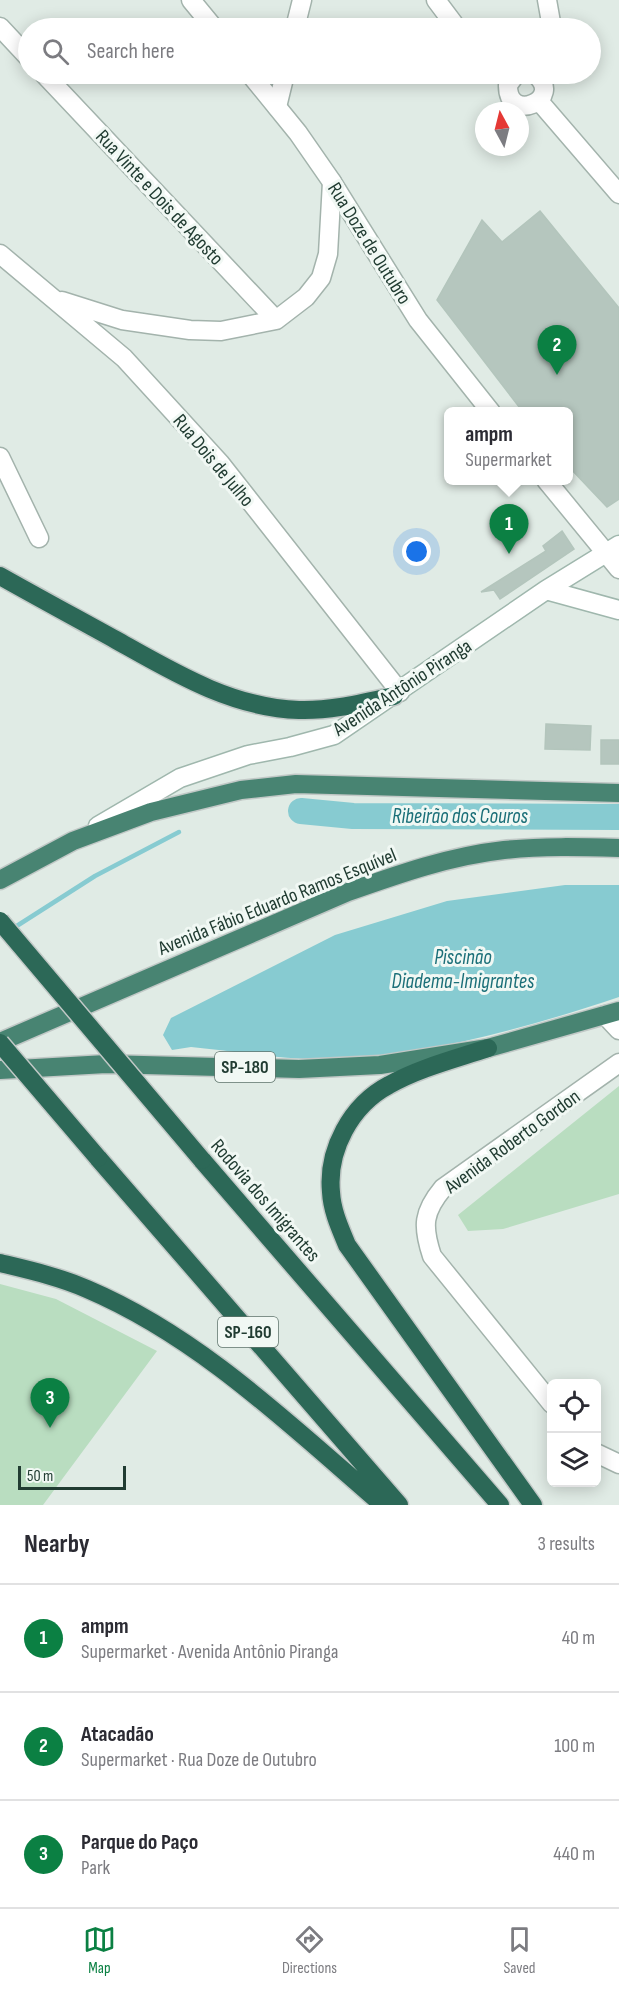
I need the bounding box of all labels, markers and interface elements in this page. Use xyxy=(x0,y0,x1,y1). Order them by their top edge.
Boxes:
search box xyxy=(18,18,601,84)
icon: search xyxy=(39,35,72,68)
text: Search here xyxy=(87,38,174,65)
north arrow xyxy=(475,102,529,156)
street label: Rua Vinte e Dois de Agosto xyxy=(90,125,228,270)
street label: Rua Doze de Outubro xyxy=(322,178,416,309)
pin: 2 xyxy=(538,326,576,375)
popup xyxy=(444,407,573,485)
street label: Rua Dois de Julho xyxy=(168,410,259,512)
text: ampm xyxy=(465,421,513,448)
text: Supermarket xyxy=(465,448,552,472)
pin: 1 xyxy=(490,504,528,554)
your location xyxy=(402,537,431,566)
street label: Avenida Antônio Piranga xyxy=(328,634,476,742)
water label: Ribeirão dos Couros xyxy=(392,804,529,829)
street label: Avenida Fábio Eduardo Ramos Esquível xyxy=(154,843,400,961)
water label: Piscinão Diadema-Imigrantes xyxy=(392,945,535,994)
road number: SP-180 xyxy=(215,1052,275,1082)
street label: Avenida Roberto Gordon xyxy=(439,1085,585,1200)
street label: Rodovia dos Imigrantes xyxy=(205,1134,325,1267)
road number: SP-160 xyxy=(218,1317,278,1347)
pin: 3 xyxy=(31,1378,70,1428)
map controls xyxy=(547,1379,601,1487)
button: locate xyxy=(547,1379,601,1433)
button: layers xyxy=(547,1433,601,1487)
scale bar xyxy=(18,1463,126,1490)
text: 50 m xyxy=(27,1467,53,1486)
text: Nearby xyxy=(24,1529,90,1560)
text: 3 results xyxy=(538,1532,595,1556)
text: ampm xyxy=(81,1613,129,1640)
text: 1 xyxy=(40,1626,47,1650)
text: 40 m xyxy=(562,1626,595,1650)
text: Supermarket · Avenida Antônio Piranga xyxy=(81,1640,338,1664)
text: Atacadão xyxy=(81,1721,154,1748)
text: 2 xyxy=(39,1734,48,1758)
text: 100 m xyxy=(554,1734,595,1758)
text: Supermarket · Rua Doze de Outubro xyxy=(81,1748,317,1772)
text: Parque do Paço xyxy=(81,1829,198,1856)
text: 3 xyxy=(39,1842,48,1866)
text: 440 m xyxy=(553,1842,595,1866)
text: Park xyxy=(81,1856,110,1880)
tab: Map xyxy=(83,1923,116,1978)
tab: Directions xyxy=(282,1923,337,1978)
tab: Saved xyxy=(503,1923,536,1978)

